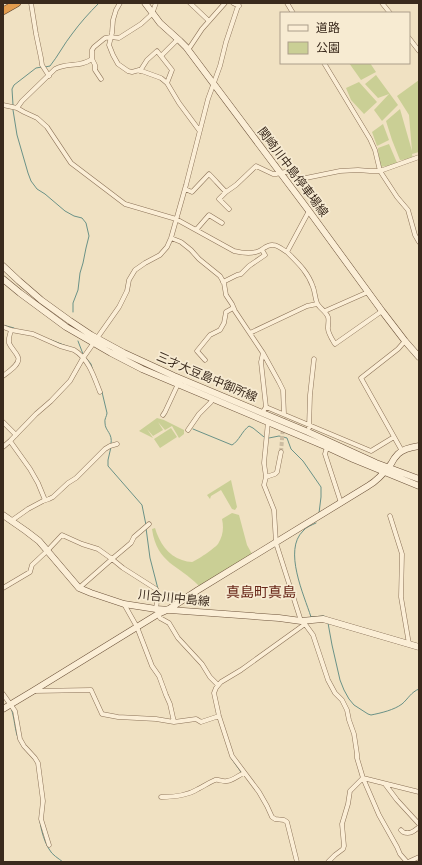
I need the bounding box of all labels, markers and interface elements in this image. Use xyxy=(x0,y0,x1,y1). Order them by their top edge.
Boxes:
legend xyxy=(280,12,410,64)
text: 道路 xyxy=(316,21,340,35)
text: 公園 xyxy=(316,41,340,55)
street label: 関崎川中島停車場線 xyxy=(255,125,331,219)
street label: 三才大豆島中御所線 xyxy=(155,349,259,405)
district label: 真島町真島 xyxy=(226,584,296,600)
street label: 川合川中島線 xyxy=(137,587,211,609)

